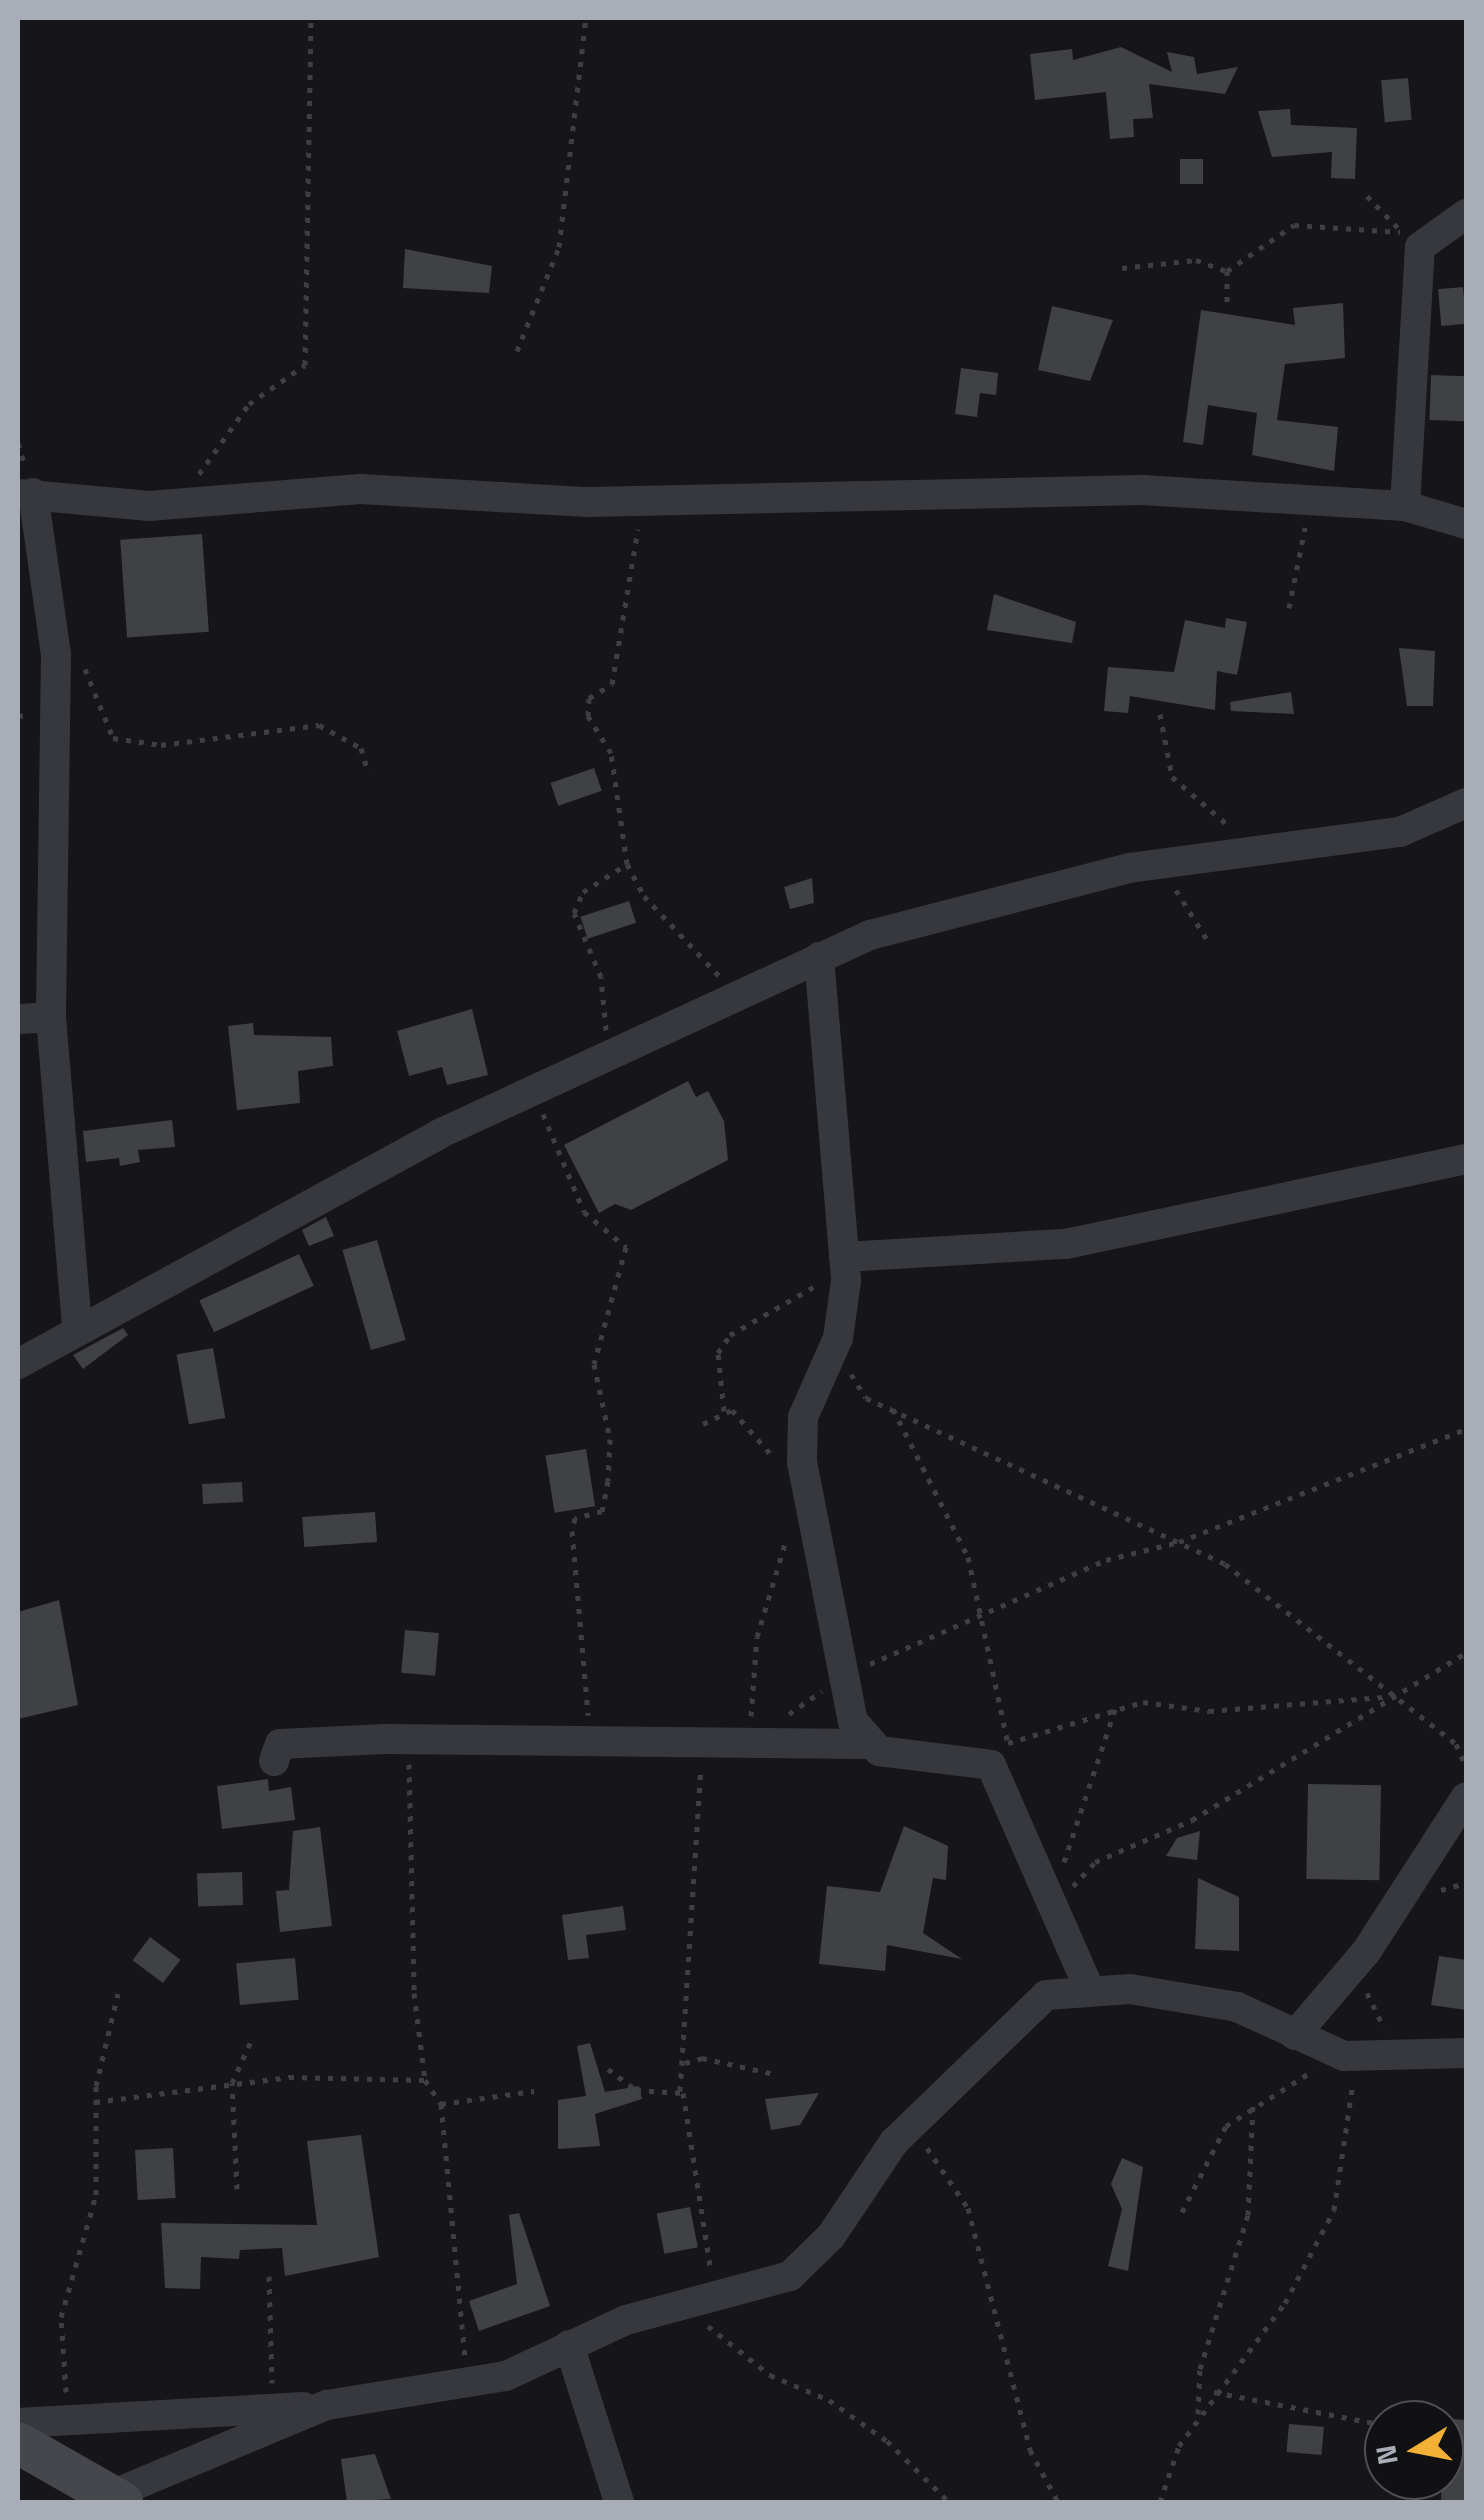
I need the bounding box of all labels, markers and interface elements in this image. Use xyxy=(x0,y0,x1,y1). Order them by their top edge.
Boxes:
north arrow xyxy=(1364,2400,1464,2500)
text: N xyxy=(1363,2442,1409,2468)

